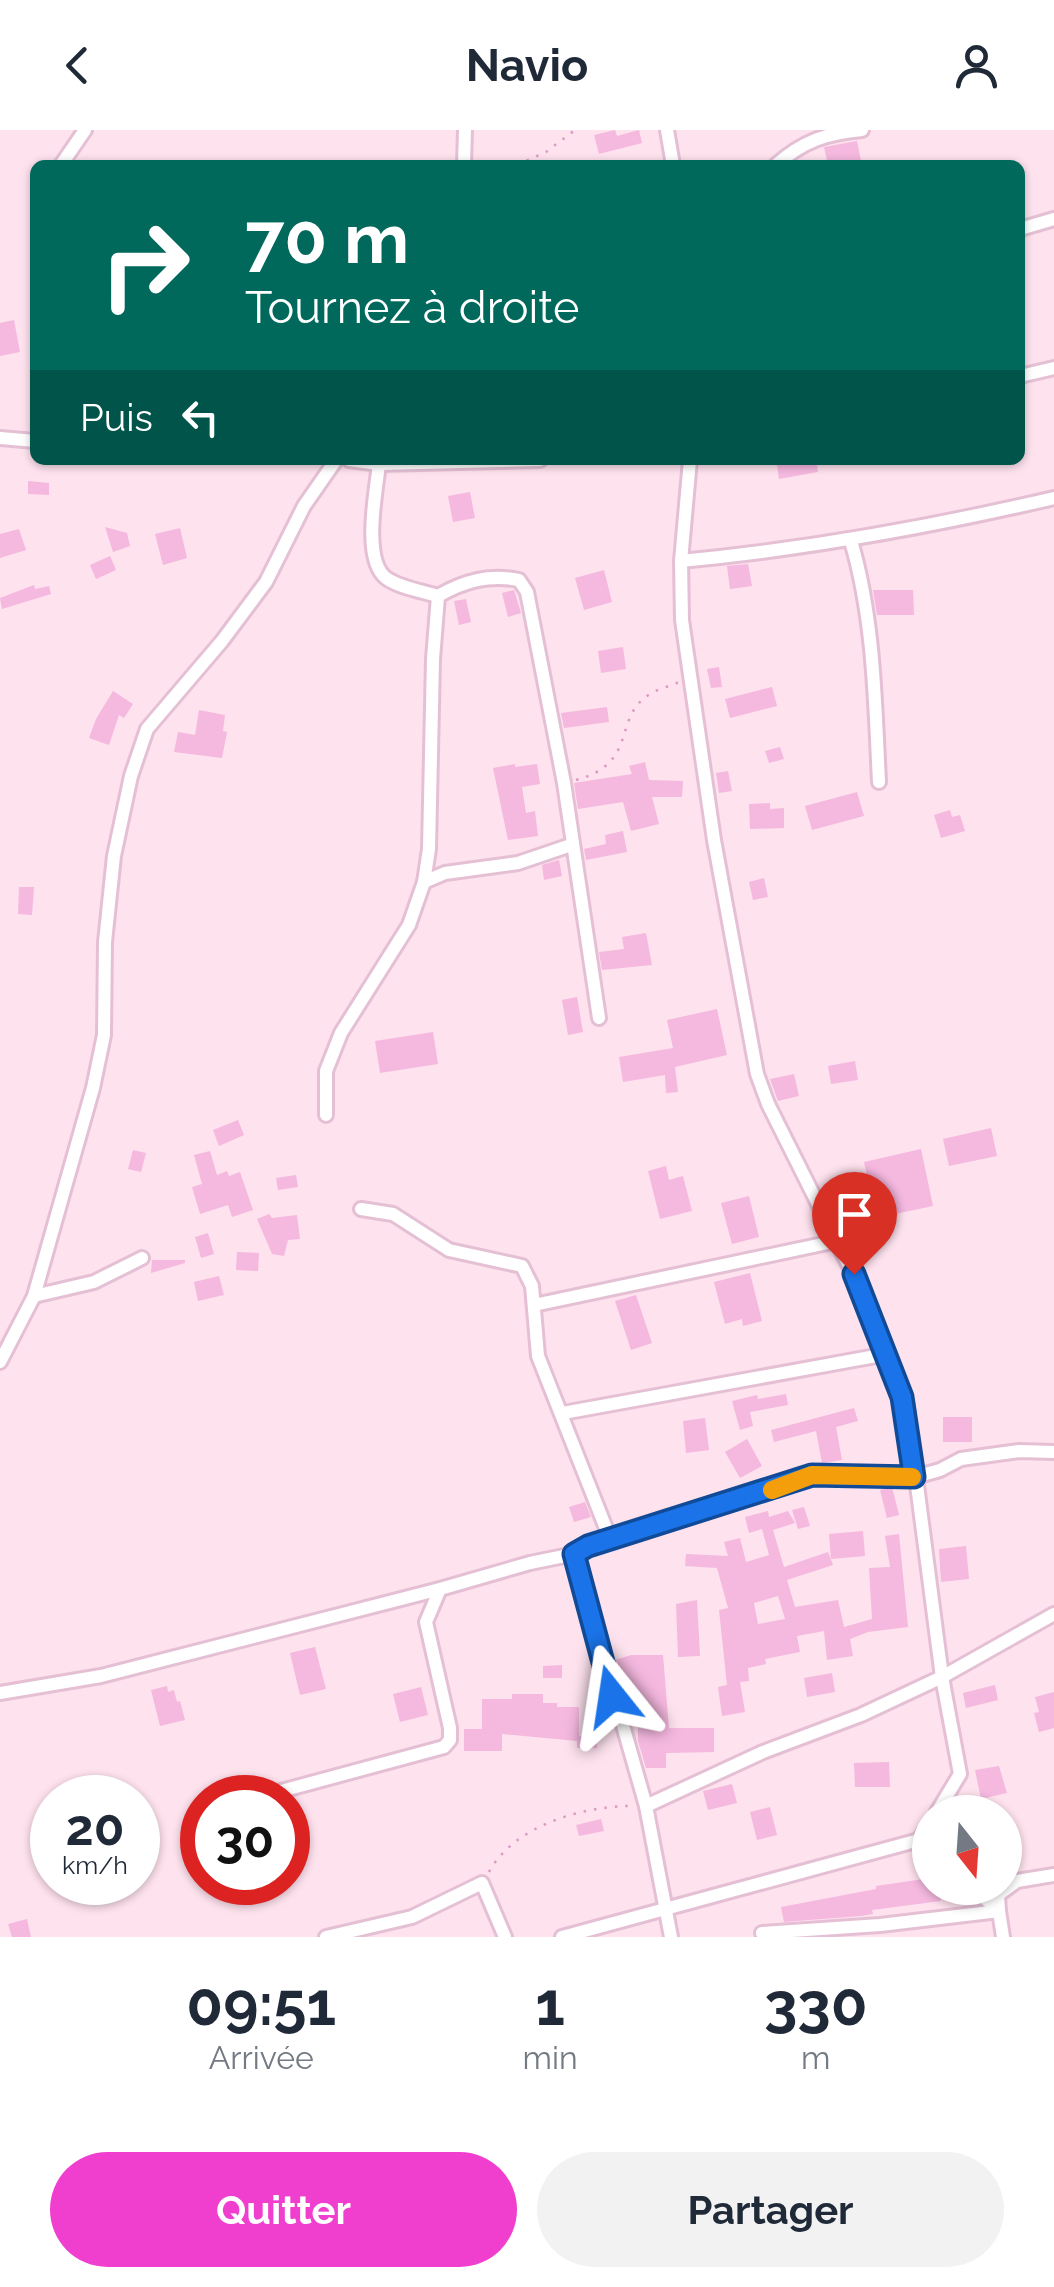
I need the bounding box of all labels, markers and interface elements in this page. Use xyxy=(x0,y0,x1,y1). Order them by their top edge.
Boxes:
icon: back xyxy=(50,38,105,93)
icon: person xyxy=(949,38,1004,93)
text: Navio xyxy=(466,39,588,92)
text: 70 m xyxy=(245,197,409,279)
icon: right xyxy=(80,200,210,330)
text: Tournez à droite xyxy=(245,281,579,334)
icon: left xyxy=(173,390,228,445)
text: Puis xyxy=(80,395,153,440)
pin xyxy=(812,1172,897,1275)
icon: arrive xyxy=(827,1187,882,1242)
position arrow xyxy=(560,1644,664,1748)
speed limit sign: 30 xyxy=(180,1775,310,1905)
north arrow xyxy=(912,1795,1022,1905)
map controls xyxy=(912,1795,1022,1905)
text: 20 xyxy=(66,1798,124,1857)
text: km/h xyxy=(62,1850,128,1880)
text: 09:51 xyxy=(186,1969,336,2039)
text: 1 xyxy=(535,1969,565,2039)
text: 330 xyxy=(764,1969,868,2039)
text: Arrivée xyxy=(209,2039,314,2076)
text: min xyxy=(523,2039,578,2076)
text: m xyxy=(801,2039,830,2076)
button: Quitter xyxy=(50,2152,517,2267)
button: Partager xyxy=(537,2152,1004,2267)

